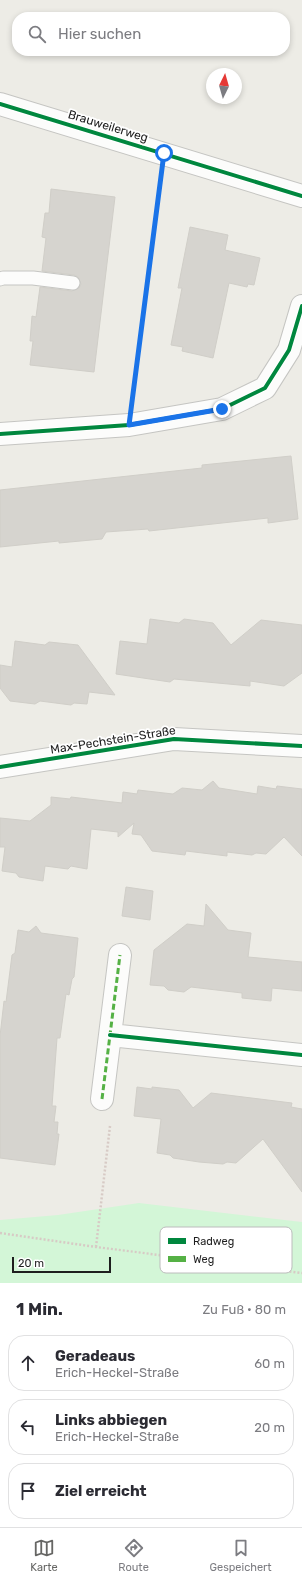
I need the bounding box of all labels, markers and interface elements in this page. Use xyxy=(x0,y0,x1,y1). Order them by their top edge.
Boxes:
search box xyxy=(12,12,290,56)
icon: search xyxy=(26,23,48,45)
text: Hier suchen xyxy=(58,25,141,43)
north arrow xyxy=(206,68,242,104)
street label: Brauweilerweg xyxy=(66,107,150,145)
route start xyxy=(155,144,173,162)
route end xyxy=(213,400,231,418)
street label: Max-Pechstein-Straße xyxy=(49,723,177,757)
legend xyxy=(160,1227,292,1273)
text: Radweg xyxy=(193,1235,234,1248)
text: Weg xyxy=(193,1253,214,1266)
scale bar xyxy=(12,1255,111,1274)
text: 20 m xyxy=(18,1257,44,1270)
text: 1 Min. xyxy=(16,1299,63,1319)
text: Zu Fuß · 80 m xyxy=(203,1302,286,1317)
text: Geradeaus xyxy=(55,1347,135,1365)
icon: ahead xyxy=(17,1352,39,1374)
text: 60 m xyxy=(254,1356,285,1371)
text: Erich-Heckel-Straße xyxy=(55,1365,179,1380)
text: Links abbiegen xyxy=(55,1411,167,1429)
icon: left xyxy=(17,1416,39,1438)
text: 20 m xyxy=(254,1420,285,1435)
text: Erich-Heckel-Straße xyxy=(55,1429,179,1444)
icon: arrive xyxy=(17,1480,39,1502)
text: Ziel erreicht xyxy=(55,1482,147,1500)
tab: Karte xyxy=(30,1537,58,1574)
tab: Route xyxy=(118,1537,149,1574)
tab: Gespeichert xyxy=(210,1537,272,1574)

